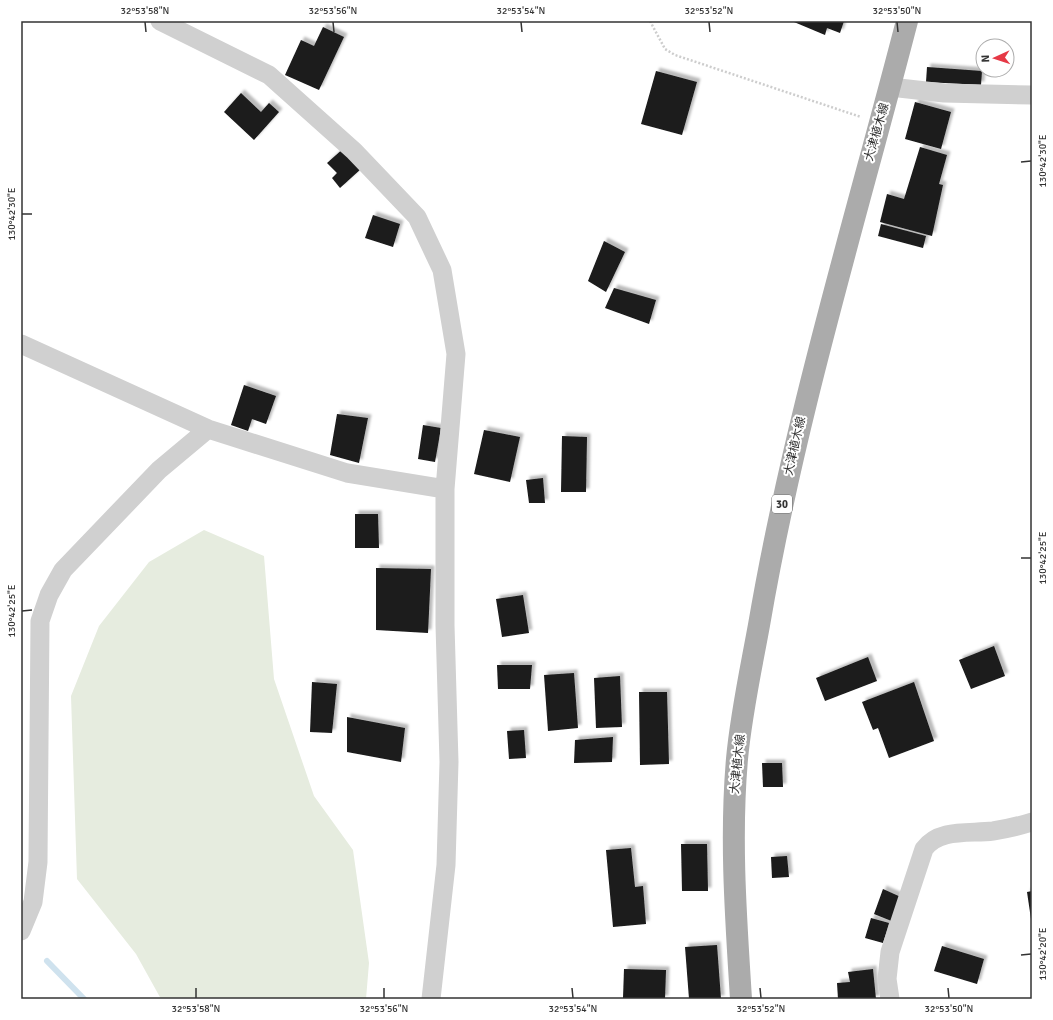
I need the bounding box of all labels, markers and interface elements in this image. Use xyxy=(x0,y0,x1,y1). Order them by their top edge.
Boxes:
text: 32°53'58"N xyxy=(121,5,169,17)
text: 32°53'56"N xyxy=(309,5,357,17)
text: 32°53'54"N xyxy=(497,5,545,17)
text: 32°53'52"N xyxy=(685,5,733,17)
text: 32°53'50"N xyxy=(873,5,921,17)
north arrow xyxy=(975,38,1015,78)
text: N xyxy=(979,54,992,63)
street label: 大津植木線 xyxy=(862,101,892,163)
text: 130°42'30"E xyxy=(1037,134,1049,188)
text: 130°42'30"E xyxy=(6,187,18,241)
street label: 大津植木線 xyxy=(781,415,809,477)
road number: 30 xyxy=(772,495,792,513)
text: 130°42'25"E xyxy=(1037,531,1049,585)
text: 130°42'25"E xyxy=(6,584,18,638)
street label: 大津植木線 xyxy=(727,733,749,795)
text: 130°42'20"E xyxy=(1037,927,1049,981)
text: 32°53'58"N xyxy=(172,1003,220,1015)
text: 32°53'56"N xyxy=(360,1003,408,1015)
text: 32°53'54"N xyxy=(549,1003,597,1015)
text: 32°53'52"N xyxy=(737,1003,785,1015)
text: 32°53'50"N xyxy=(925,1003,973,1015)

